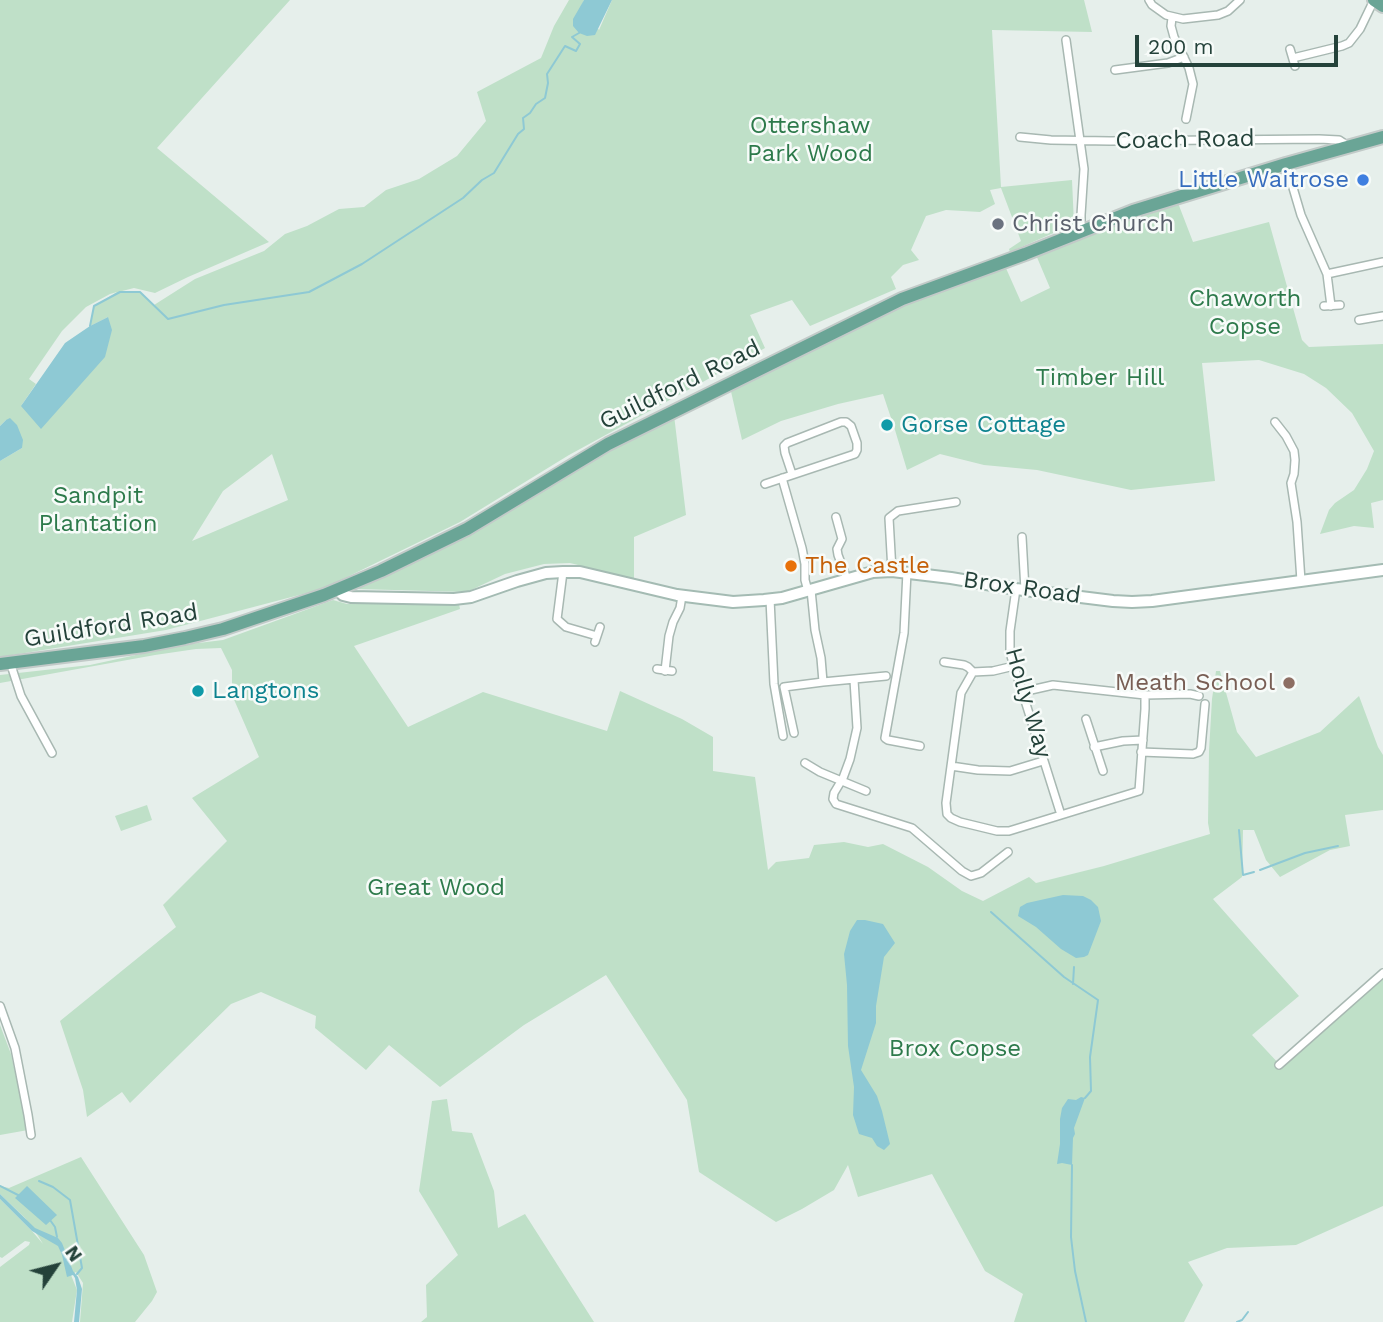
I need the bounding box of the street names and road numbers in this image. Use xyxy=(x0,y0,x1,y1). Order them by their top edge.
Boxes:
street label: Coach Road xyxy=(1115,124,1255,156)
street label: Guildford Road xyxy=(595,334,765,436)
street label: Brox Road xyxy=(961,565,1083,611)
street label: Guildford Road xyxy=(22,598,200,654)
street label: Holly Way xyxy=(998,644,1058,762)

